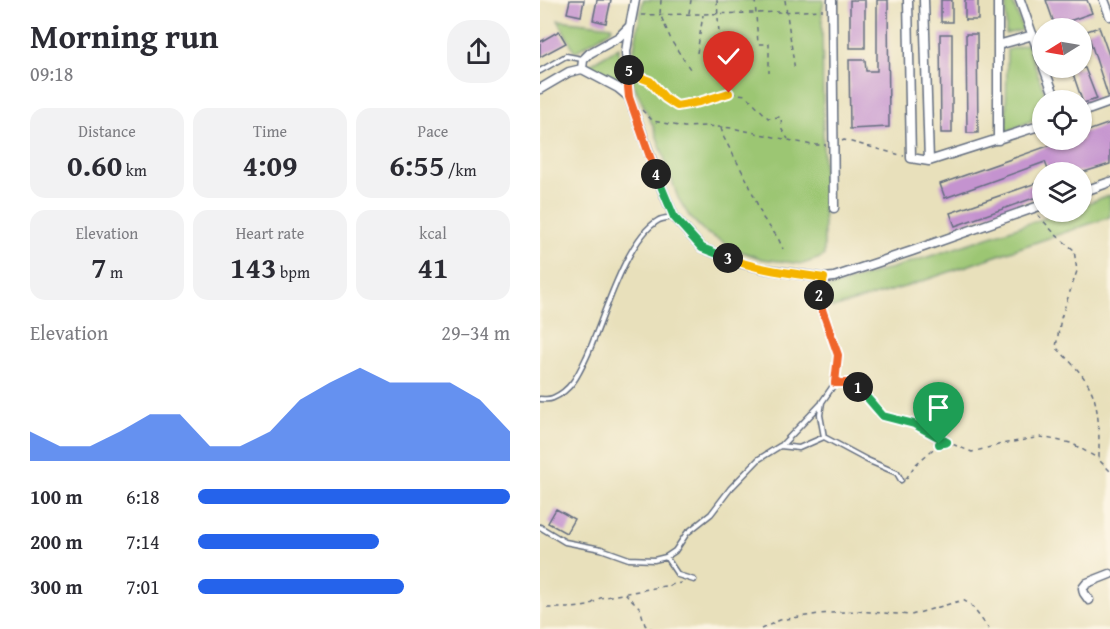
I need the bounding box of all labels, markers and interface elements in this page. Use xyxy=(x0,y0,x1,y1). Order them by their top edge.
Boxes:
text: Morning run xyxy=(30,12,219,60)
north arrow xyxy=(1032,18,1092,78)
map controls xyxy=(1032,18,1092,222)
button: share xyxy=(447,20,510,83)
pin xyxy=(703,31,754,93)
icon: check xyxy=(712,40,745,73)
pin: 5 xyxy=(614,55,644,85)
text: 5 xyxy=(625,58,633,82)
text: 09:18 xyxy=(30,59,73,88)
button: locate xyxy=(1032,90,1092,150)
text: Distance xyxy=(78,119,136,143)
text: Time xyxy=(253,119,287,143)
text: Pace xyxy=(418,119,448,143)
text: 0.60 xyxy=(67,143,122,187)
text: 4:09 xyxy=(242,143,298,187)
text: 6:55 xyxy=(389,143,444,187)
text: km xyxy=(122,158,147,182)
text: /km xyxy=(444,158,477,182)
pin: 4 xyxy=(641,159,671,189)
text: 4 xyxy=(652,162,660,186)
button: layers xyxy=(1032,162,1092,222)
text: Elevation xyxy=(76,221,138,245)
text: Heart rate xyxy=(236,221,304,245)
text: kcal xyxy=(419,221,447,245)
pin: 3 xyxy=(713,243,743,273)
text: 7 xyxy=(91,245,106,289)
text: 143 xyxy=(230,245,277,289)
text: 41 xyxy=(417,245,449,289)
text: 3 xyxy=(724,246,732,270)
text: m xyxy=(106,260,123,284)
text: bpm xyxy=(277,260,310,284)
pin: 2 xyxy=(804,280,834,310)
text: 2 xyxy=(815,283,823,307)
text: Elevation xyxy=(30,318,108,347)
text: 29–34 m xyxy=(441,318,510,347)
pin: 1 xyxy=(843,372,873,402)
text: 1 xyxy=(854,375,862,399)
pin xyxy=(913,382,964,444)
icon: arrive xyxy=(922,391,955,424)
text: 100 m xyxy=(30,482,83,511)
text: 6:18 xyxy=(126,482,160,511)
text: 200 m xyxy=(30,527,83,556)
text: 7:14 xyxy=(126,527,160,556)
text: 300 m xyxy=(30,572,83,601)
text: 7:01 xyxy=(126,572,160,601)

